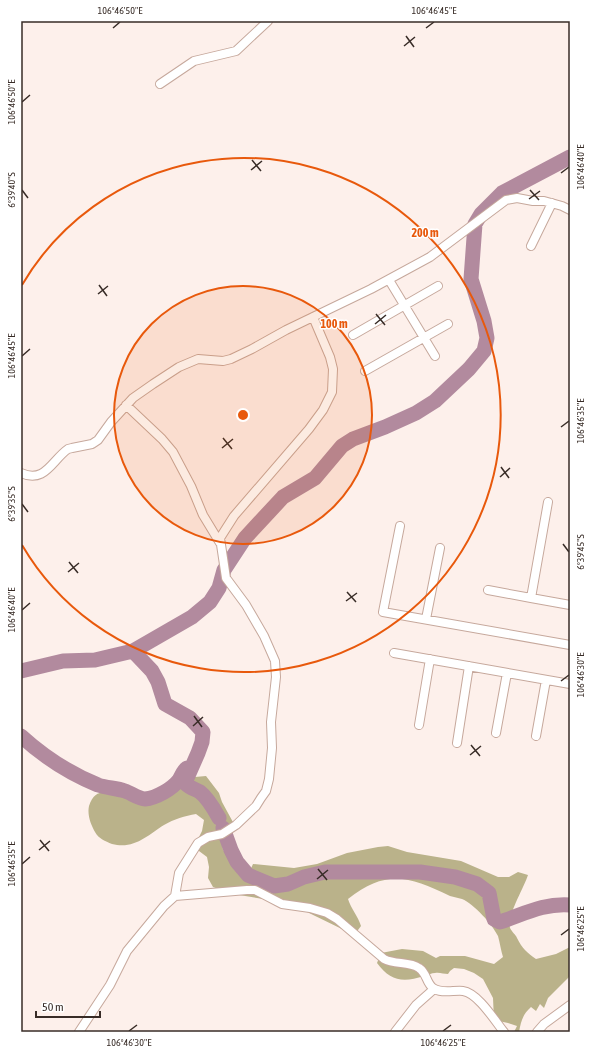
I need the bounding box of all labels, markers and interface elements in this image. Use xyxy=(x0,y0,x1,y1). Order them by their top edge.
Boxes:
text: 106°46'50"E xyxy=(98,5,143,16)
text: 106°46'45"E xyxy=(412,5,457,16)
text: 106°46'50"E xyxy=(6,79,17,124)
text: 106°46'40"E xyxy=(575,144,586,189)
text: 6°39'40"S xyxy=(6,172,17,208)
text: 200 m xyxy=(411,226,439,240)
text: 100 m xyxy=(320,317,348,331)
text: 106°46'45"E xyxy=(6,333,17,378)
text: 106°46'35"E xyxy=(575,398,586,443)
centre of rings xyxy=(236,408,250,422)
text: 6°39'35"S xyxy=(6,486,17,522)
text: 6°39'45"S xyxy=(575,534,586,570)
text: 106°46'40"E xyxy=(6,587,17,632)
text: 106°46'30"E xyxy=(575,652,586,697)
text: 106°46'35"E xyxy=(6,841,17,886)
text: 106°46'25"E xyxy=(575,906,586,951)
scale bar xyxy=(36,993,100,1019)
text: 50 m xyxy=(42,1000,64,1014)
text: 106°46'30"E xyxy=(107,1037,152,1048)
text: 106°46'25"E xyxy=(421,1037,466,1048)

